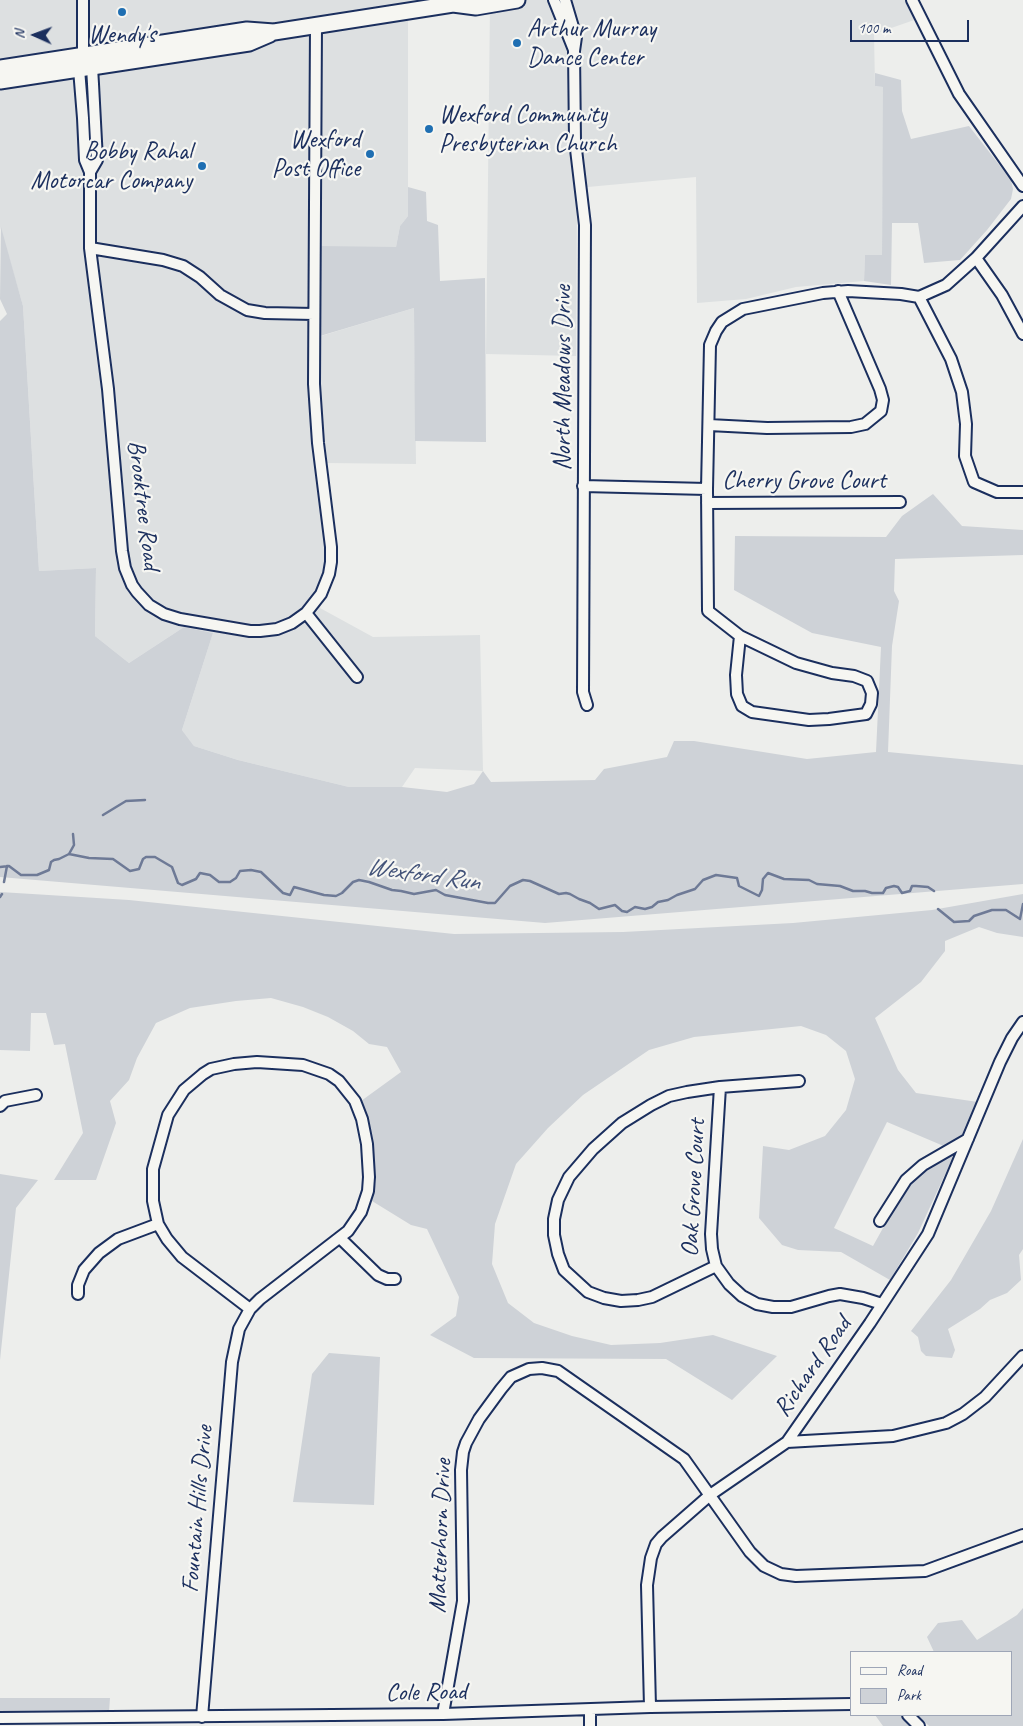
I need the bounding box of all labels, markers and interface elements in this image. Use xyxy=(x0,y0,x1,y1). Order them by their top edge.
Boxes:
marker: Wendy's xyxy=(116,6,128,18)
north arrow xyxy=(10,10,60,60)
scale bar xyxy=(853,10,972,42)
place label: Arthur Murray Dance Center xyxy=(527,14,656,73)
text: 100 m xyxy=(858,19,890,38)
place label: Wendy's xyxy=(88,20,156,50)
text: N xyxy=(11,30,28,39)
marker: Arthur Murray Dance Center xyxy=(511,37,523,49)
place label: Wexford Community Presbyterian Church xyxy=(439,100,617,159)
marker: Wexford Community Presbyterian Church xyxy=(423,123,435,135)
place label: Wexford Post Office xyxy=(272,125,360,184)
place label: Bobby Rahal Motorcar Company xyxy=(31,137,192,196)
marker: Wexford Post Office xyxy=(364,148,376,160)
marker: Bobby Rahal Motorcar Company xyxy=(196,160,208,172)
street label: North Meadows Drive xyxy=(548,285,578,471)
street label: Brooktree Road xyxy=(120,439,166,571)
street label: Cherry Grove Court xyxy=(722,466,886,496)
water label: Wexford Run xyxy=(365,852,481,898)
street label: Oak Grove Court xyxy=(675,1118,713,1258)
street label: Richard Road xyxy=(768,1311,858,1423)
street label: Fountain Hills Drive xyxy=(176,1424,220,1594)
street label: Matterhorn Drive xyxy=(423,1458,459,1614)
legend xyxy=(850,1651,1013,1716)
text: Road xyxy=(897,1661,922,1680)
street label: Cole Road xyxy=(385,1677,467,1709)
text: Park xyxy=(897,1686,921,1705)

